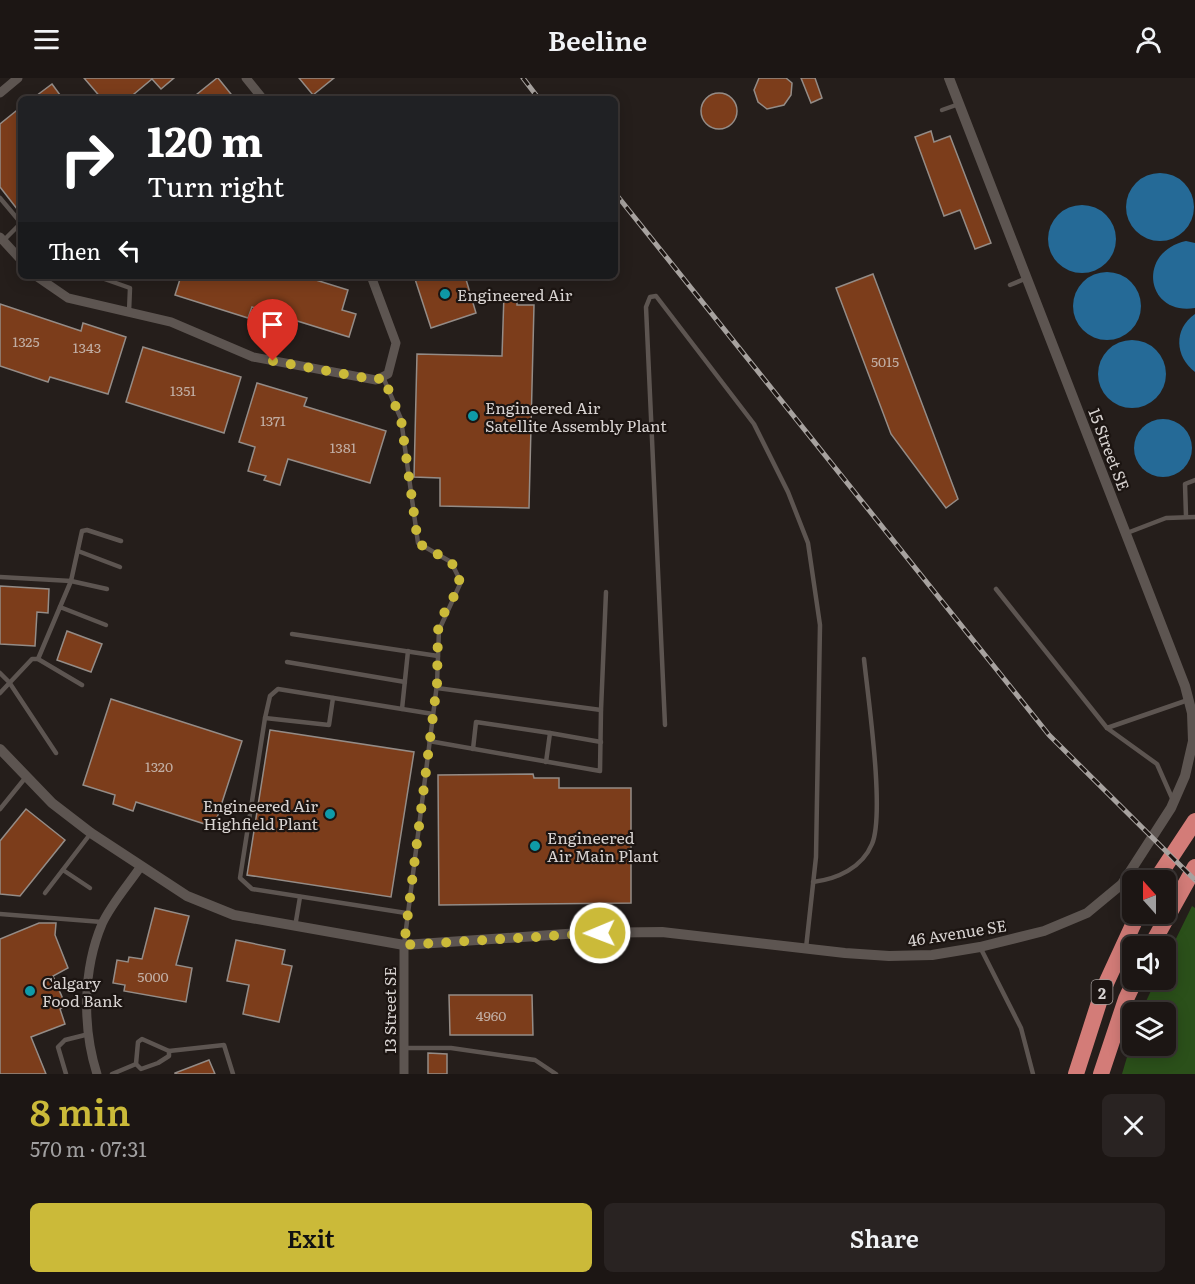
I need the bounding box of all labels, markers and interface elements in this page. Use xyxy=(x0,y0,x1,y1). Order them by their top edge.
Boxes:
text: Beeline xyxy=(548,19,647,59)
icon: menu xyxy=(30,23,63,56)
icon: person xyxy=(1132,23,1165,56)
text: 120 m xyxy=(147,108,263,170)
icon: right xyxy=(48,120,126,198)
text: Turn right xyxy=(147,165,284,205)
text: Then xyxy=(48,234,101,267)
icon: left xyxy=(113,234,146,267)
place label: Engineered Air xyxy=(457,282,573,306)
marker: Engineered Air xyxy=(438,287,452,301)
pin xyxy=(247,299,298,361)
icon: arrive xyxy=(256,308,289,341)
house number: 1325 xyxy=(12,331,40,351)
house number: 1343 xyxy=(73,337,101,357)
house number: 5015 xyxy=(871,351,899,371)
house number: 1351 xyxy=(170,380,196,400)
place label: Engineered Air Satellite Assembly Plant xyxy=(485,395,667,437)
street label: 15 Street SE xyxy=(1083,404,1137,494)
marker: Engineered Air Satellite Assembly Plant xyxy=(466,409,480,423)
house number: 1371 xyxy=(260,410,286,430)
house number: 1381 xyxy=(330,437,357,457)
house number: 1320 xyxy=(145,756,173,776)
place label: Engineered Air Highfield Plant xyxy=(203,793,319,835)
marker: Engineered Air Highfield Plant xyxy=(323,807,337,821)
place label: Engineered Air Main Plant xyxy=(547,825,659,867)
marker: Engineered Air Main Plant xyxy=(528,839,542,853)
north arrow xyxy=(1122,870,1176,924)
map controls xyxy=(1122,870,1176,1056)
position arrow xyxy=(568,901,632,965)
street label: 46 Avenue SE xyxy=(906,912,1008,952)
button: sound xyxy=(1122,936,1176,990)
house number: 5000 xyxy=(137,966,169,986)
street label: 13 Street SE xyxy=(377,966,401,1054)
place label: Calgary Food Bank xyxy=(42,970,123,1012)
road number: 2 xyxy=(1092,980,1112,1004)
marker: Calgary Food Bank xyxy=(23,984,37,998)
button: layers xyxy=(1122,1002,1176,1056)
house number: 4960 xyxy=(476,1005,506,1025)
text: 8 min xyxy=(30,1084,131,1137)
button: close xyxy=(1102,1094,1165,1157)
text: 570 m · 07:31 xyxy=(30,1133,147,1163)
button: Exit xyxy=(30,1203,592,1272)
button: Share xyxy=(604,1203,1165,1272)

